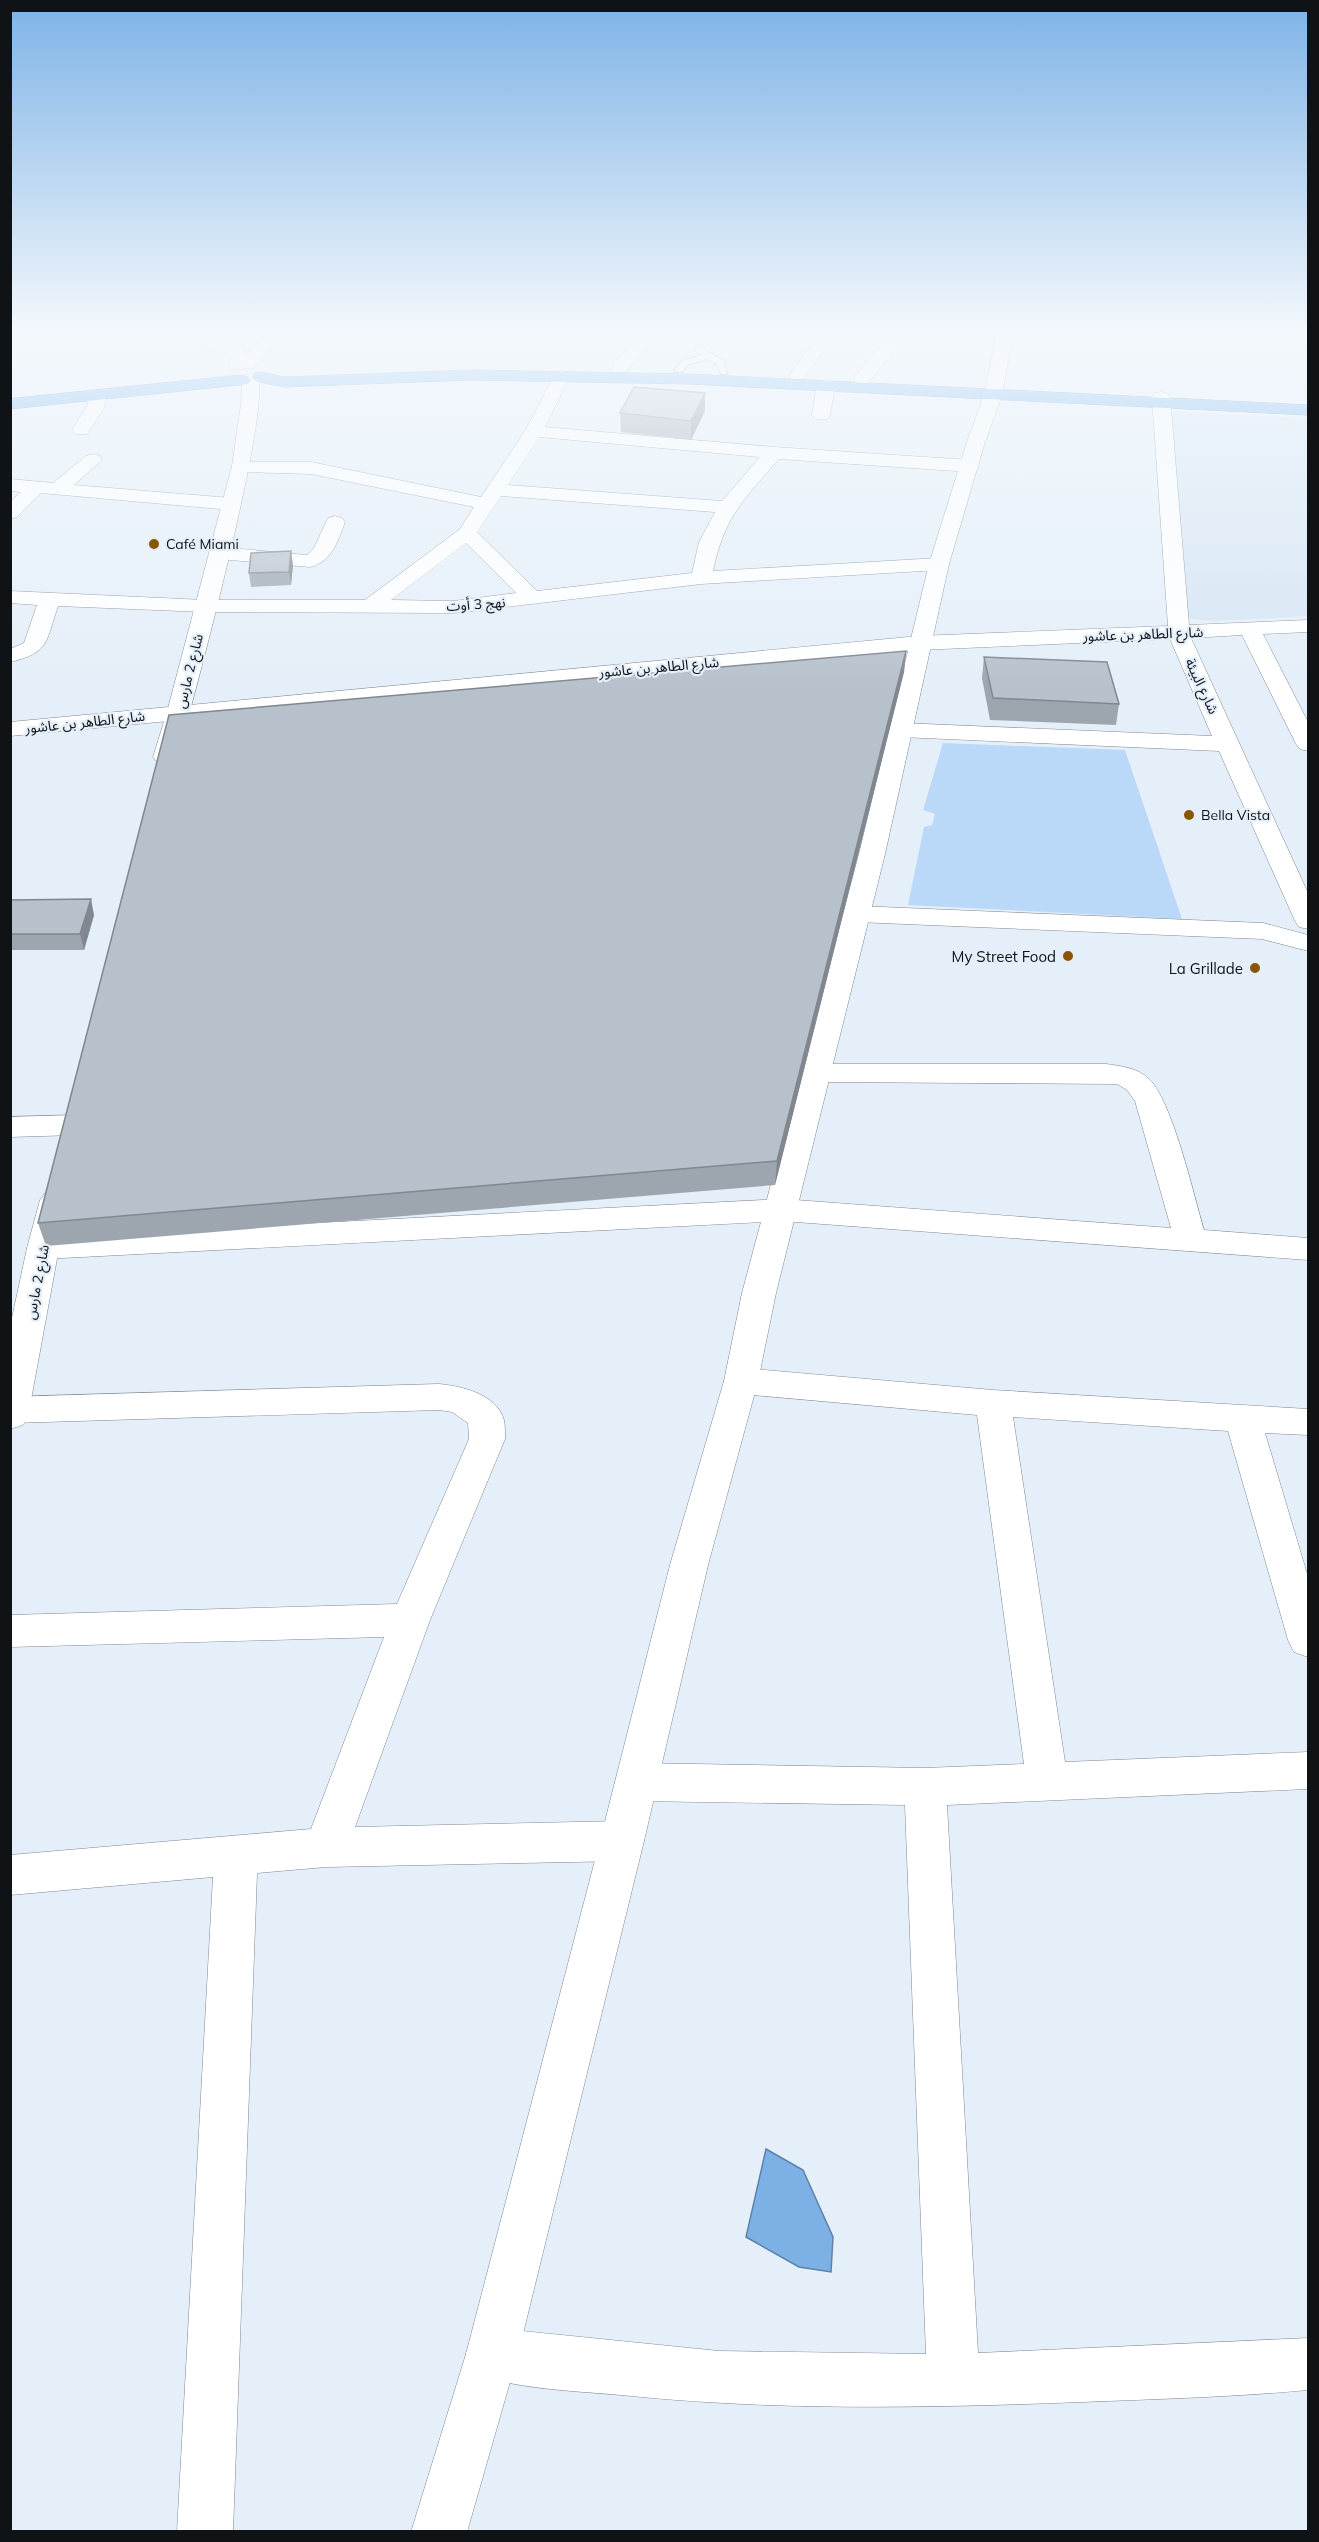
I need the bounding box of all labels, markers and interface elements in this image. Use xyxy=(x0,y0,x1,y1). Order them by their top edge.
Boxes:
place label: Café Miami xyxy=(166,535,239,553)
marker: Café Miami xyxy=(147,537,161,551)
street label: نهج 3 أوت xyxy=(446,593,506,617)
street label: شارع الطاهر بن عاشور xyxy=(1081,623,1204,647)
street label: شارع 2 مارس xyxy=(171,632,209,711)
street label: شارع الطاهر بن عاشور xyxy=(597,653,720,683)
street label: شارع البيئة xyxy=(1179,655,1223,718)
street label: شارع الطاهر بن عاشور xyxy=(23,707,146,739)
place label: Bella Vista xyxy=(1201,806,1270,824)
marker: Bella Vista xyxy=(1182,808,1196,822)
place label: My Street Food xyxy=(952,947,1056,966)
marker: My Street Food xyxy=(1061,949,1075,963)
place label: La Grillade xyxy=(1169,959,1243,978)
marker: La Grillade xyxy=(1248,961,1262,975)
street label: شارع 2 مارس xyxy=(21,1243,55,1321)

